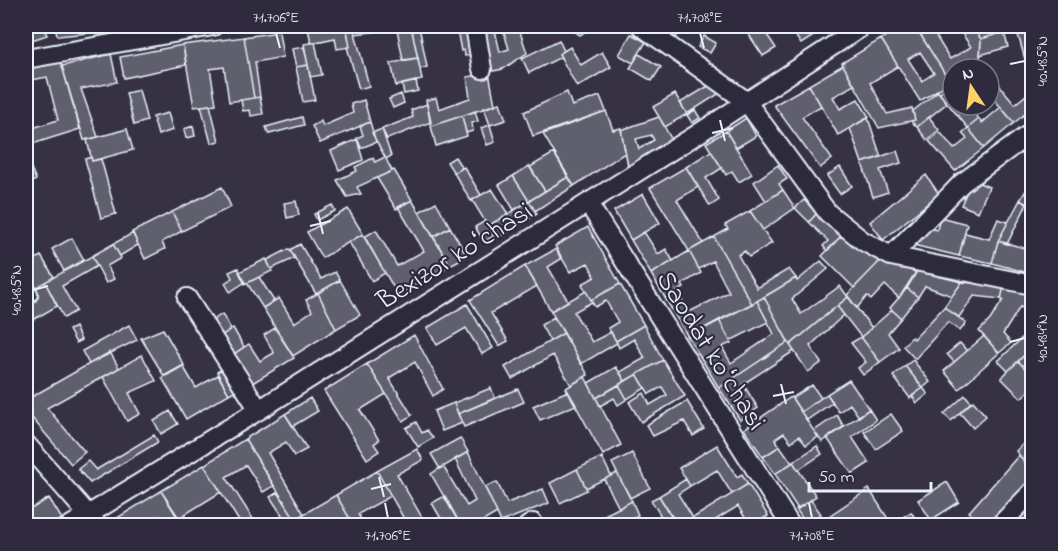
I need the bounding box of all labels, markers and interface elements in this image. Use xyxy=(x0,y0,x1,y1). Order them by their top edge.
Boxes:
text: 71.706°E xyxy=(253,7,299,29)
text: 71.708°E xyxy=(677,7,723,29)
text: 40.485°N xyxy=(1032,36,1054,86)
north arrow xyxy=(941,57,1001,117)
text: N xyxy=(960,61,976,87)
street label: Bexizor koʻchasi xyxy=(369,194,541,321)
street label: Saodat koʻchasi xyxy=(645,264,774,439)
text: 40.485°N xyxy=(6,265,28,315)
text: 40.484°N xyxy=(1032,314,1054,362)
scale bar xyxy=(809,455,930,493)
text: 50 m xyxy=(818,465,855,491)
text: 71.706°E xyxy=(365,525,411,547)
text: 71.708°E xyxy=(789,525,835,547)

